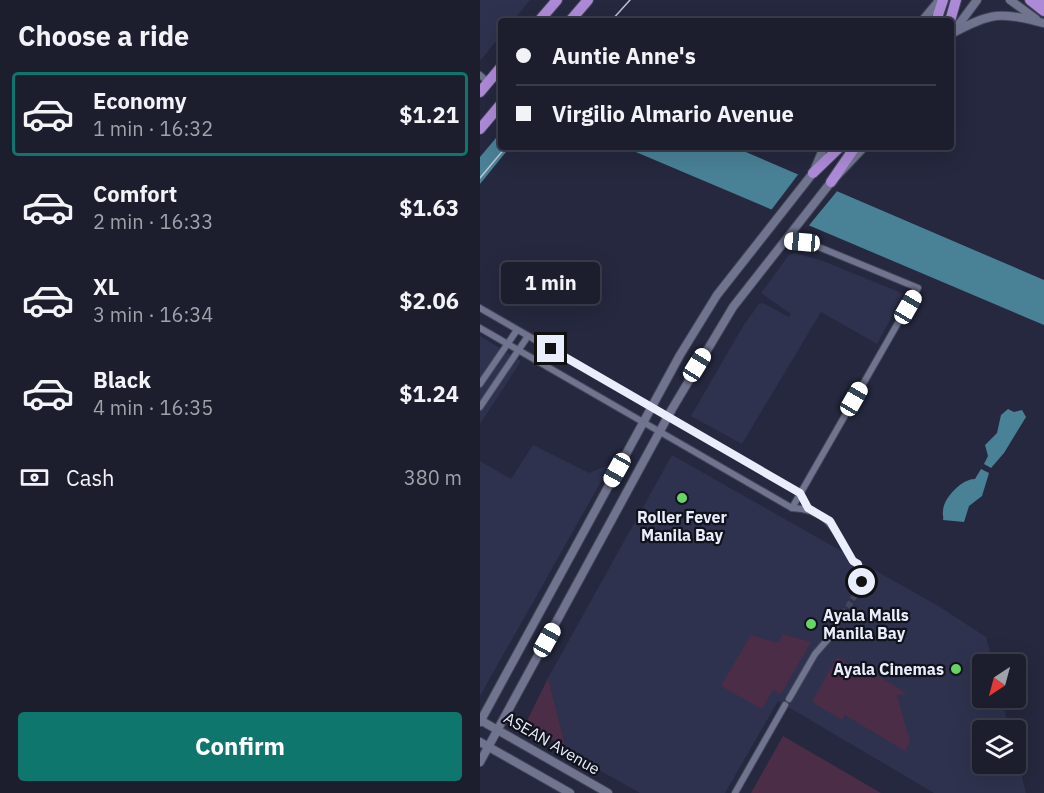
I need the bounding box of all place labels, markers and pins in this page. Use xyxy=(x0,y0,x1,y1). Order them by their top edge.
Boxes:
marker: Roller Fever Manila Bay xyxy=(675,491,689,505)
place label: Roller Fever Manila Bay xyxy=(637,507,728,545)
place label: Ayala Malls Manila Bay xyxy=(823,605,909,643)
marker: Ayala Malls Manila Bay xyxy=(804,617,818,631)
place label: Ayala Cinemas xyxy=(833,659,944,679)
marker: Ayala Cinemas xyxy=(949,662,963,676)

